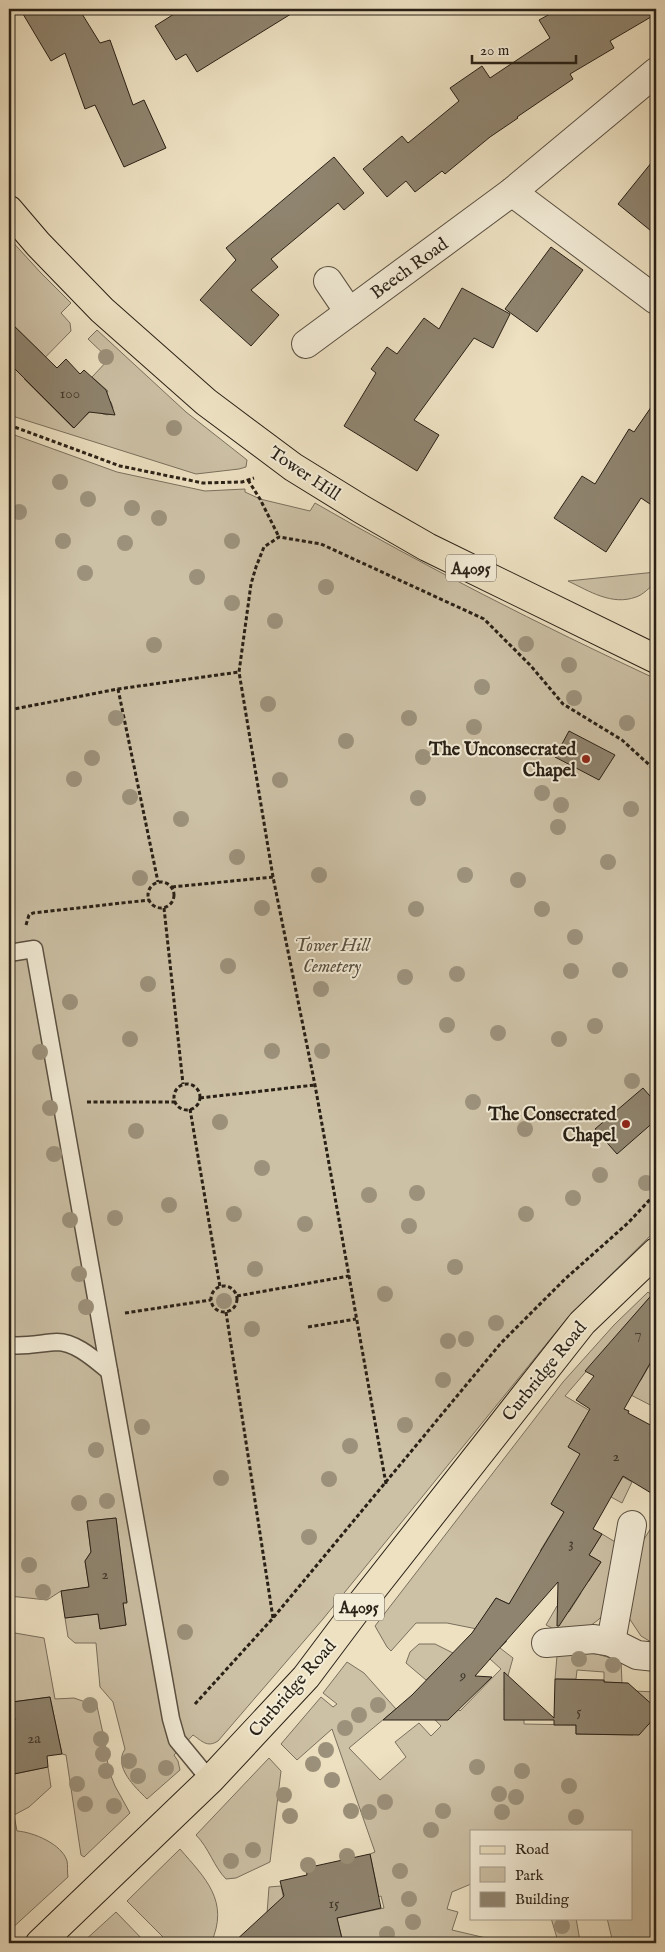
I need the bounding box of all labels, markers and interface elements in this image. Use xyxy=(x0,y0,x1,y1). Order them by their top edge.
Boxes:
scale bar xyxy=(472,32,576,64)
text: 20 m xyxy=(480,41,510,60)
street label: Beech Road xyxy=(367,233,454,305)
house number: 100 xyxy=(60,384,80,403)
street label: Tower Hill xyxy=(264,442,345,507)
road number: A4095 xyxy=(446,554,496,582)
place label: The Unconsecrated Chapel xyxy=(428,739,577,783)
marker: The Unconsecrated Chapel xyxy=(580,753,592,765)
park label: Tower Hill Cemetery xyxy=(294,935,372,979)
place label: The Consecrated Chapel xyxy=(487,1104,617,1148)
marker: The Consecrated Chapel xyxy=(620,1118,632,1130)
street label: Curbridge Road xyxy=(498,1317,593,1427)
house number: 7 xyxy=(634,1324,642,1343)
house number: 2 xyxy=(612,1447,620,1466)
house number: 3 xyxy=(568,1534,574,1553)
house number: 2 xyxy=(101,1565,109,1584)
road number: A4095 xyxy=(334,1594,384,1620)
street label: Curbridge Road xyxy=(244,1635,342,1743)
house number: 9 xyxy=(459,1666,466,1685)
house number: 5 xyxy=(576,1702,582,1721)
house number: 2a xyxy=(27,1729,41,1748)
legend xyxy=(470,1830,632,1920)
text: Road xyxy=(515,1840,550,1859)
text: Park xyxy=(515,1866,545,1885)
text: Building xyxy=(515,1890,570,1909)
house number: 15 xyxy=(328,1894,340,1913)

